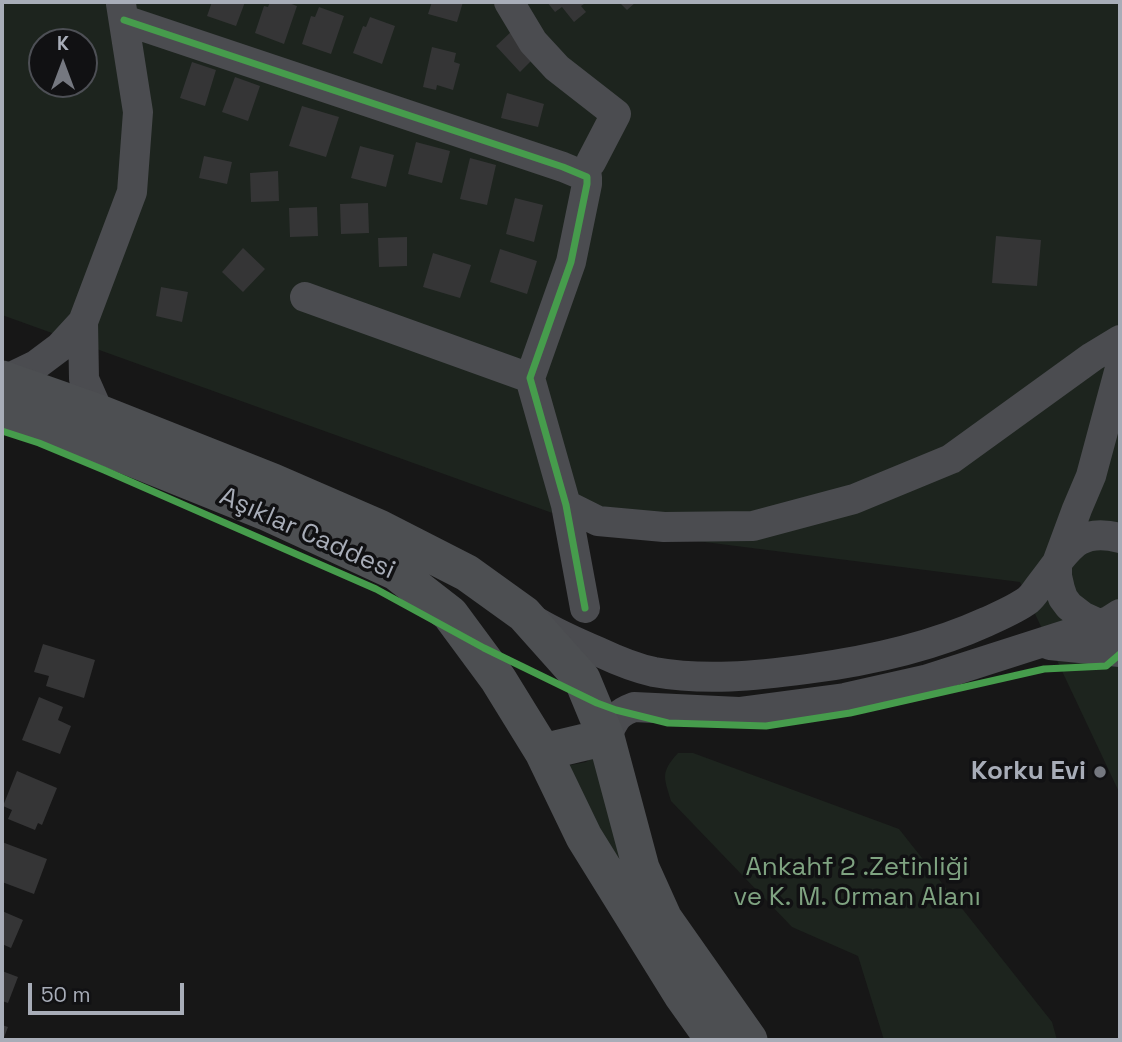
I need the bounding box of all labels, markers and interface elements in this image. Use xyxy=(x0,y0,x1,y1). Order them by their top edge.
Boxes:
north arrow xyxy=(28,28,98,98)
text: K xyxy=(57,31,69,56)
street label: Aşıklar Caddesi xyxy=(215,481,399,587)
place label: Korku Evi xyxy=(971,756,1086,788)
marker: Korku Evi xyxy=(1092,764,1108,780)
park label: Ankahf 2 .Zetinliği ve K. M. Orman Alanı xyxy=(733,852,981,914)
scale bar xyxy=(32,968,187,1012)
text: 50 m xyxy=(41,981,91,1008)

